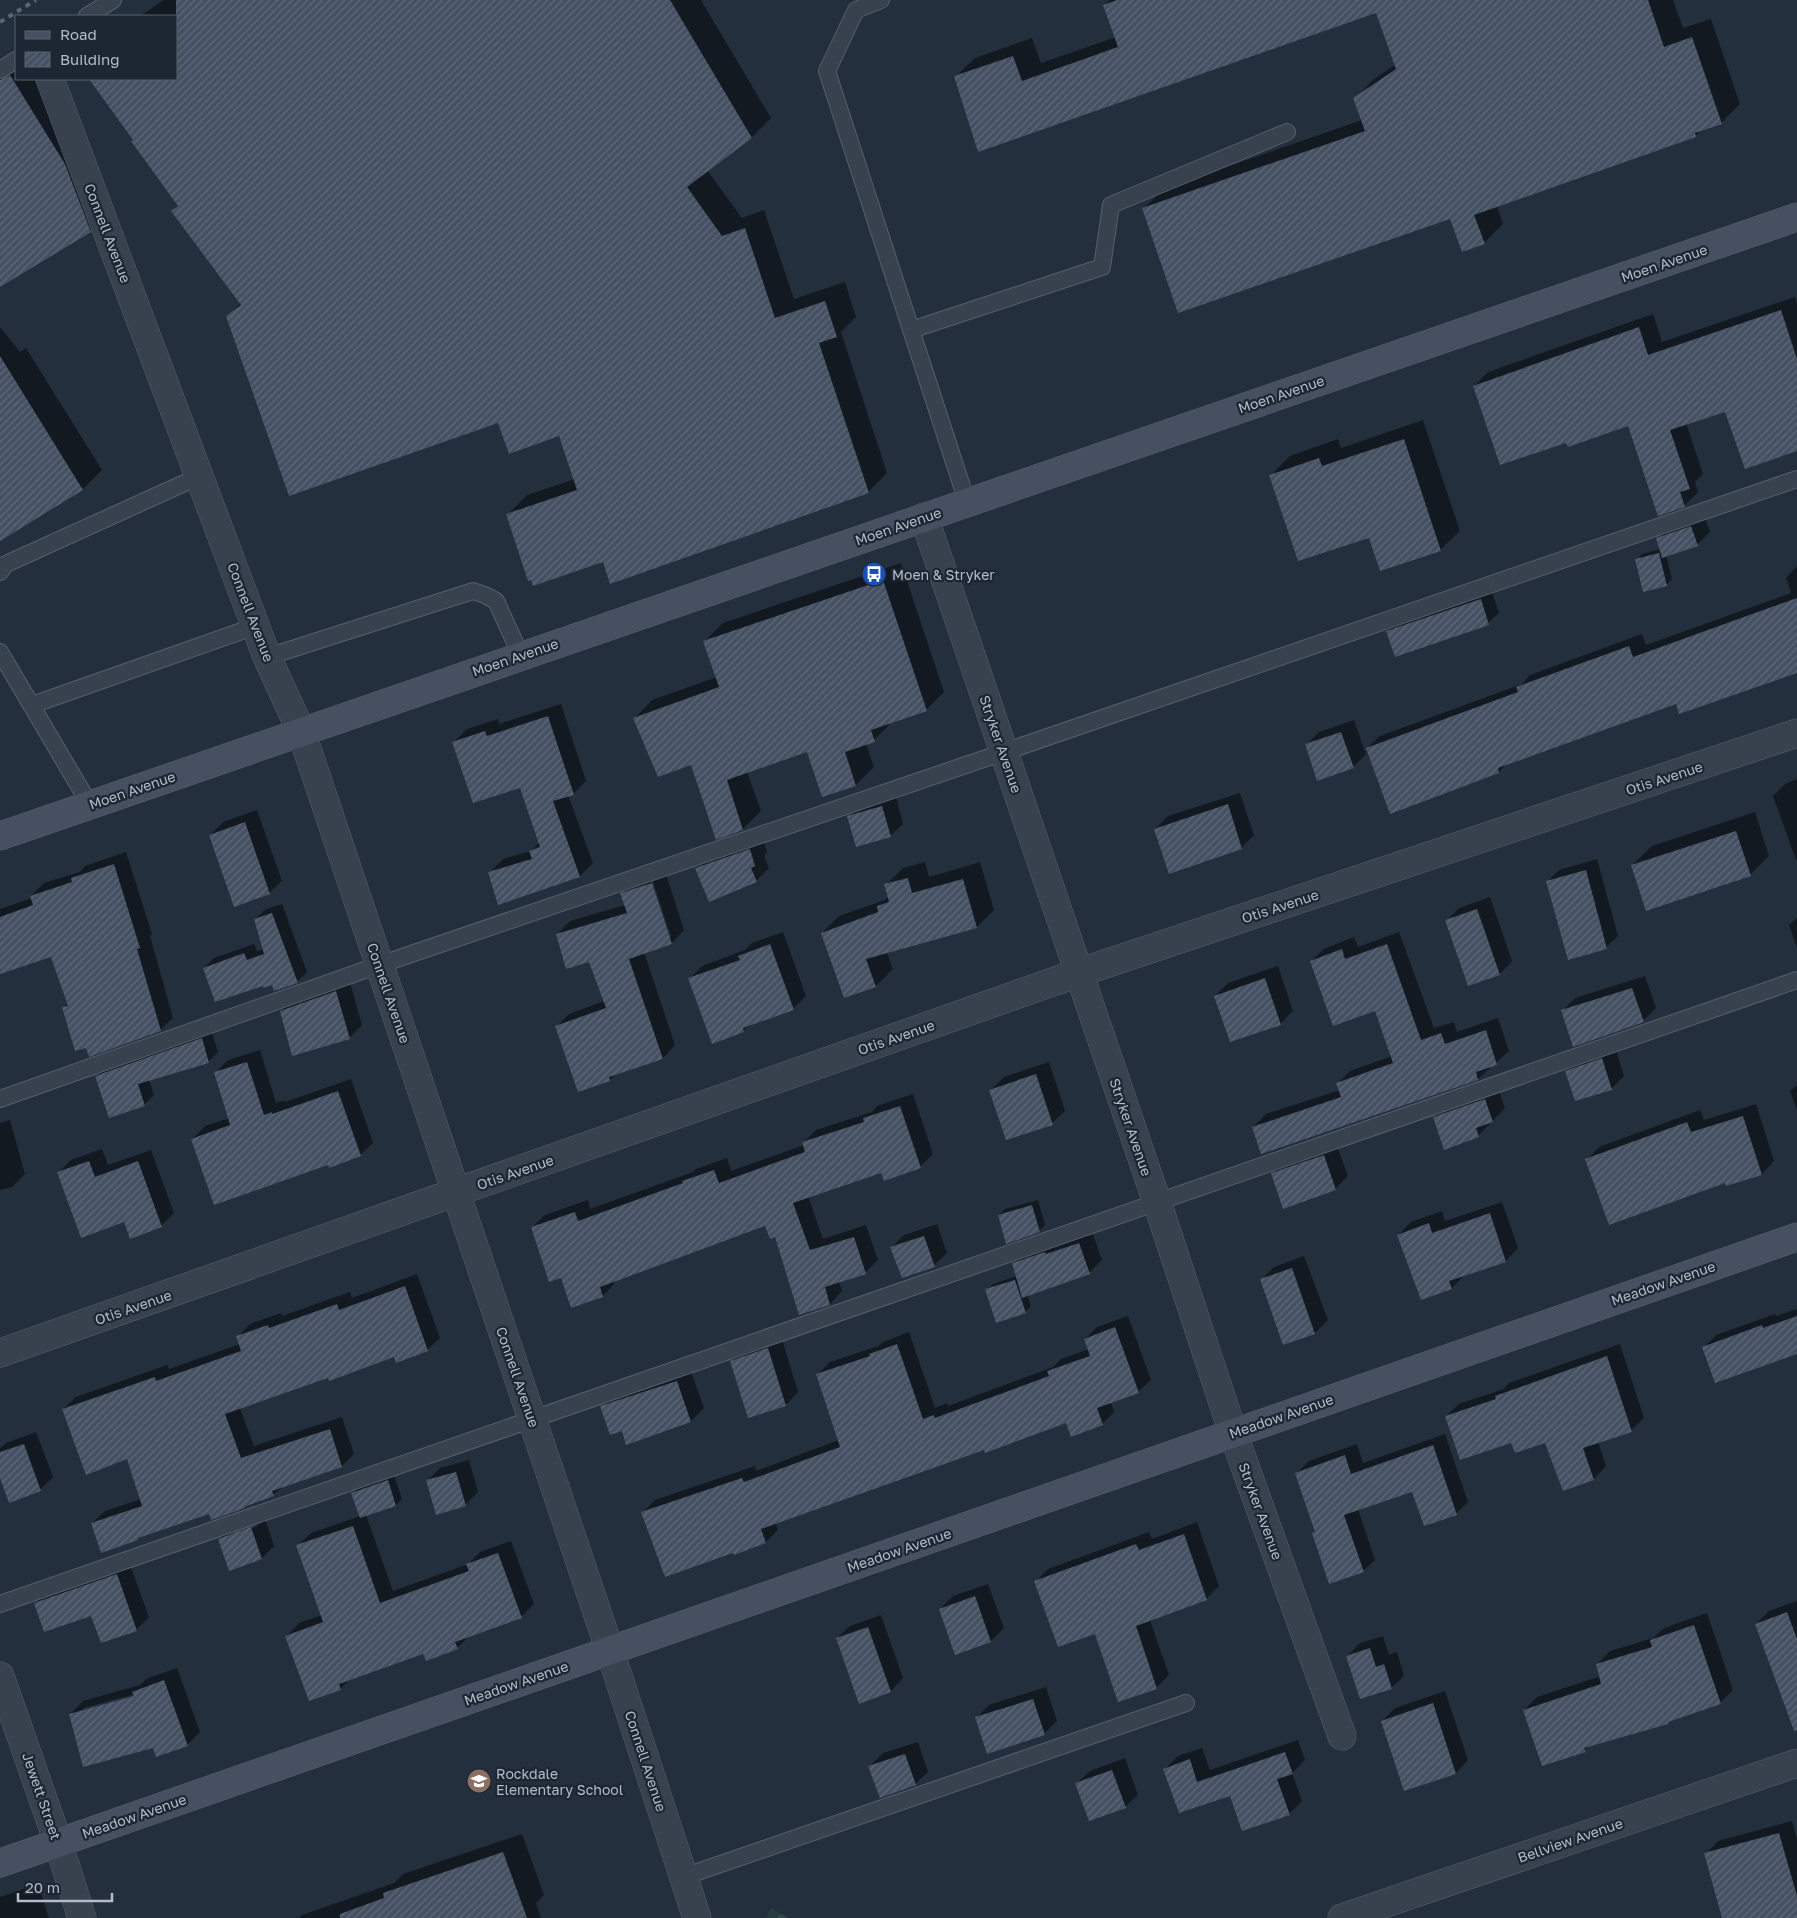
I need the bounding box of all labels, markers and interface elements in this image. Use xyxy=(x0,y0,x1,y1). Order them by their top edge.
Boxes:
legend xyxy=(15,15,178,80)
text: Road xyxy=(60,25,97,43)
text: Building xyxy=(60,50,120,68)
street label: Connell Avenue xyxy=(81,181,135,285)
street label: Moen Avenue xyxy=(1619,240,1709,286)
street label: Moen Avenue xyxy=(1236,371,1326,417)
street label: Moen Avenue xyxy=(853,503,943,549)
street label: Connell Avenue xyxy=(224,560,278,664)
bus stop icon: Moen & Stryker xyxy=(861,561,887,587)
place label: Moen & Stryker xyxy=(892,566,995,583)
street label: Moen Avenue xyxy=(470,634,560,680)
street label: Stryker Avenue xyxy=(976,693,1026,795)
street label: Otis Avenue xyxy=(1623,758,1705,798)
street label: Moen Avenue xyxy=(87,767,177,813)
street label: Otis Avenue xyxy=(1239,886,1321,926)
street label: Connell Avenue xyxy=(364,941,414,1045)
street label: Otis Avenue xyxy=(855,1016,937,1058)
street label: Stryker Avenue xyxy=(1106,1076,1156,1178)
street label: Otis Avenue xyxy=(474,1151,556,1193)
street label: Meadow Avenue xyxy=(1609,1257,1717,1309)
street label: Otis Avenue xyxy=(92,1286,174,1328)
street label: Connell Avenue xyxy=(493,1325,543,1429)
street label: Meadow Avenue xyxy=(1227,1390,1335,1442)
street label: Stryker Avenue xyxy=(1236,1460,1286,1562)
street label: Meadow Avenue xyxy=(845,1524,953,1576)
street label: Meadow Avenue xyxy=(462,1657,570,1709)
street label: Connell Avenue xyxy=(622,1708,670,1814)
street label: Jewett Street xyxy=(19,1750,65,1842)
place label: Rockdale Elementary School xyxy=(496,1765,623,1798)
school or university icon: Rockdale Elementary School xyxy=(466,1768,492,1794)
street label: Meadow Avenue xyxy=(80,1790,188,1842)
street label: Bellview Avenue xyxy=(1515,1814,1625,1866)
scale bar xyxy=(18,1870,111,1902)
text: 20 m xyxy=(25,1878,60,1896)

